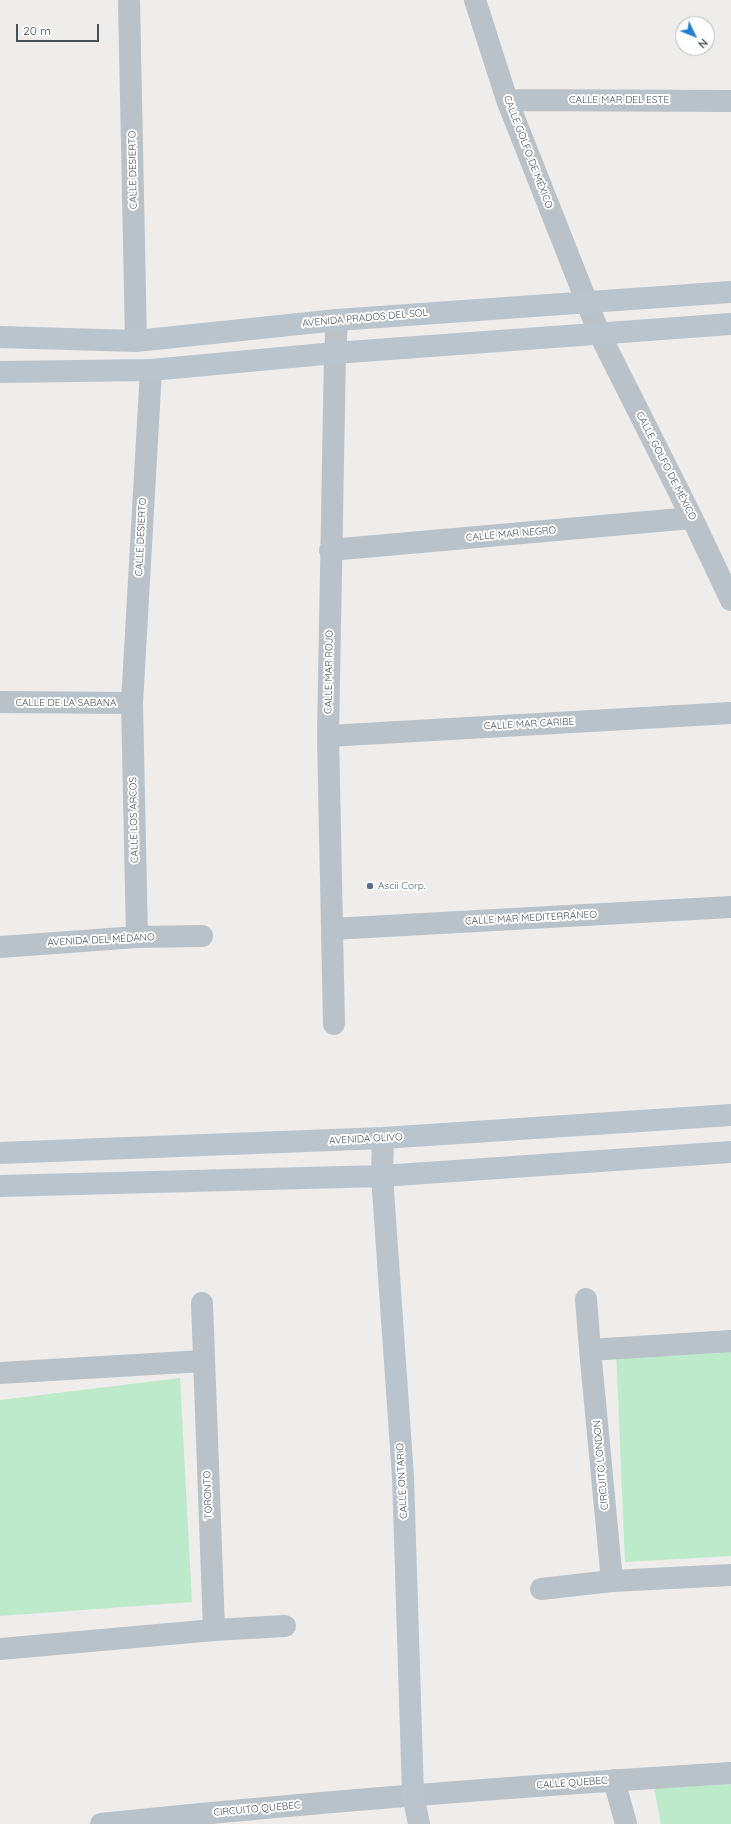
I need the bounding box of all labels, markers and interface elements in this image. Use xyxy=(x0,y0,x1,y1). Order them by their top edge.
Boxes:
scale bar xyxy=(18,16,101,42)
north arrow xyxy=(675,16,715,56)
text: 20 m xyxy=(23,23,51,38)
text: N xyxy=(695,36,711,51)
street label: CALLE GOLFO DE MÉXICO xyxy=(501,94,555,210)
street label: CALLE MAR DEL ESTE xyxy=(569,94,669,106)
street label: CALLE DESIERTO xyxy=(126,131,140,209)
street label: AVENIDA PRADOS DEL SOL xyxy=(302,307,428,329)
street label: CALLE GOLFO DE MÉXICO xyxy=(633,410,699,522)
street label: CALLE DESIERTO xyxy=(133,497,149,577)
street label: CALLE MAR NEGRO xyxy=(465,524,557,544)
street label: CALLE MAR ROJO xyxy=(322,630,336,714)
street label: CALLE DE LA SABANA xyxy=(16,697,116,709)
street label: CALLE MAR CARIBE xyxy=(483,716,575,732)
street label: CALLE LOS ARCOS xyxy=(127,777,141,863)
place label: Ascii Corp. xyxy=(378,880,426,892)
marker: Ascii Corp. xyxy=(365,881,375,891)
street label: CALLE MAR MEDITERRÁNEO xyxy=(465,909,597,927)
street label: AVENIDA DEL MÉDANO xyxy=(47,931,155,949)
street label: AVENIDA OLIVO xyxy=(329,1131,403,1147)
street label: CIRCUITO LONDON xyxy=(591,1419,611,1511)
street label: CALLE ONTARIO xyxy=(394,1443,410,1519)
street label: TORONTO xyxy=(201,1471,215,1519)
street label: CALLE QUEBEC xyxy=(536,1775,608,1791)
street label: CIRCUITO QUEBEC xyxy=(213,1799,301,1819)

